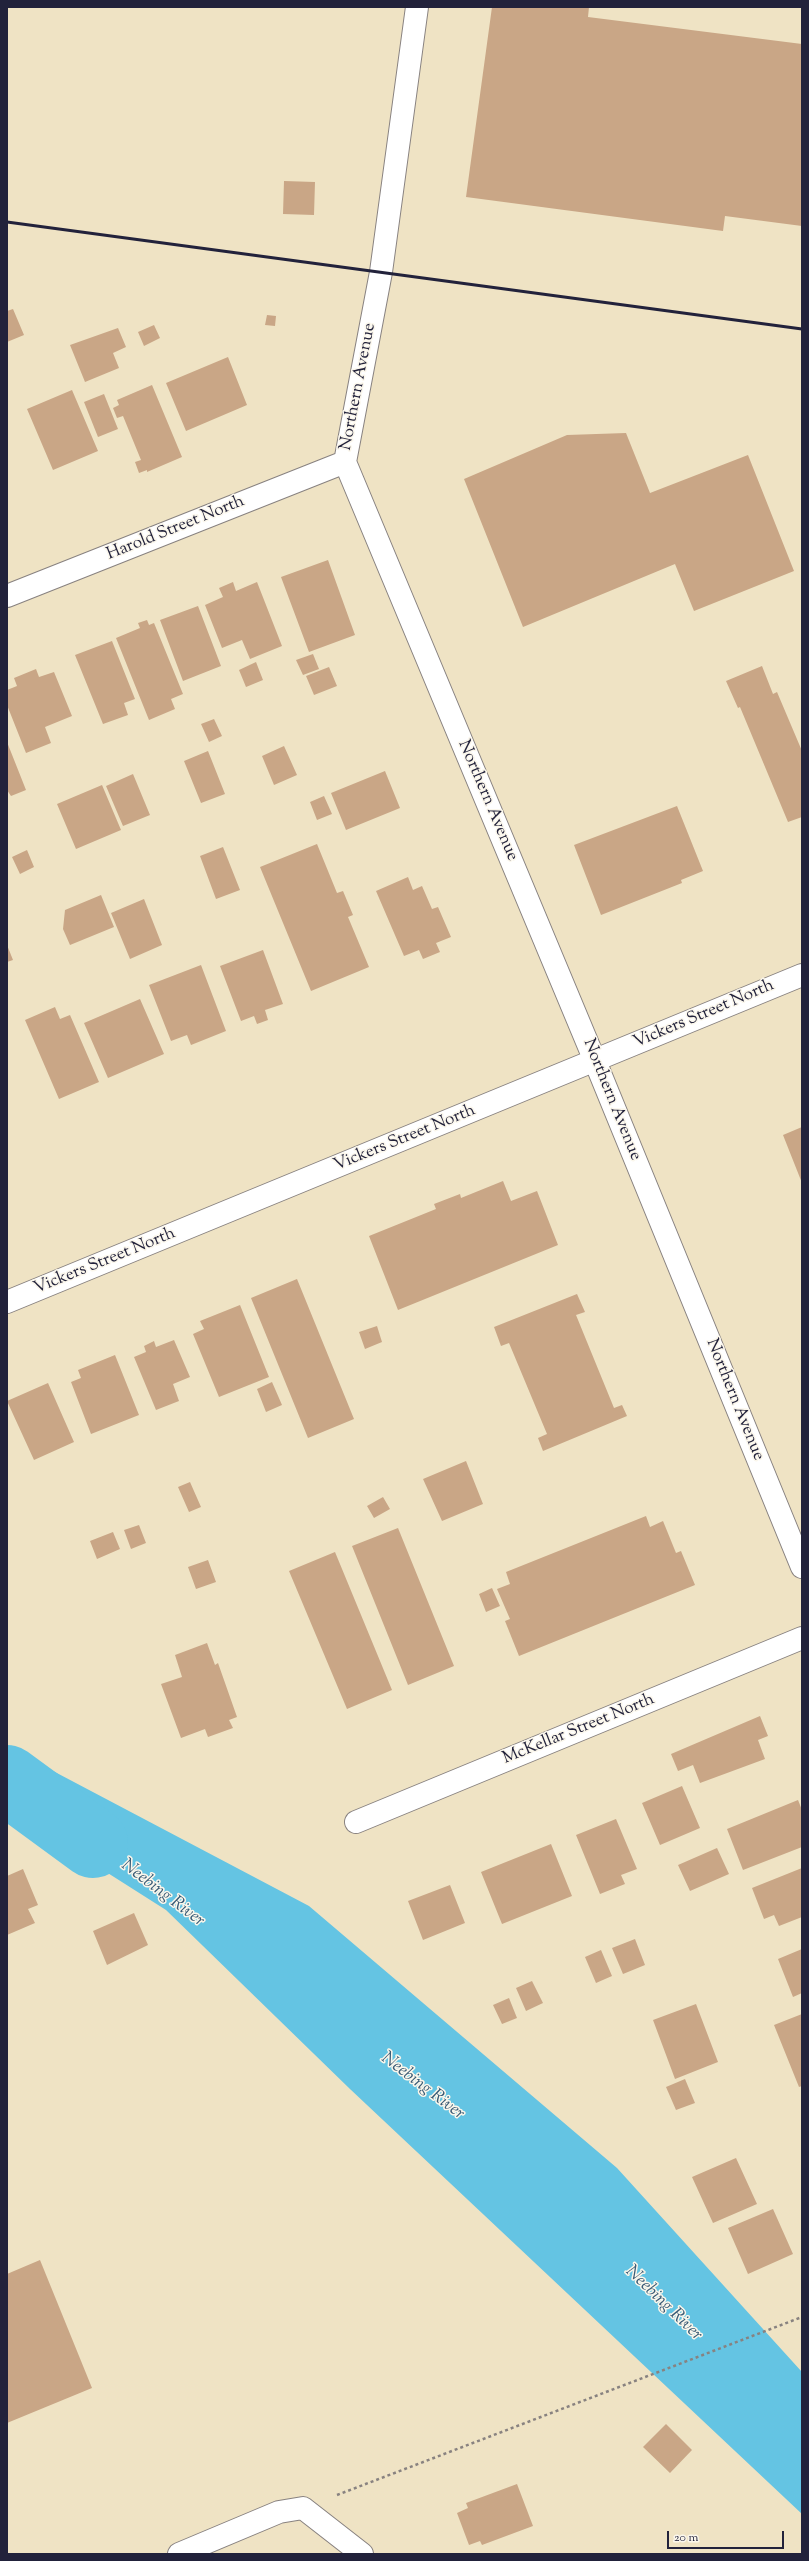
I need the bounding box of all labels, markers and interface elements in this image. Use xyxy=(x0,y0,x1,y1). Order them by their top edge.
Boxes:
street label: Northern Avenue xyxy=(337,322,381,452)
street label: Harold Street North xyxy=(104,492,248,566)
street label: Northern Avenue xyxy=(452,737,522,865)
street label: Vickers Street North xyxy=(631,976,777,1054)
street label: Northern Avenue xyxy=(577,1036,645,1164)
street label: Vickers Street North xyxy=(331,1101,479,1177)
street label: Vickers Street North xyxy=(31,1224,179,1300)
street label: Northern Avenue xyxy=(700,1336,768,1464)
street label: McKellar Street North xyxy=(500,1690,658,1770)
water label: Neebing River xyxy=(116,1856,208,1932)
water label: Neebing River xyxy=(376,2049,468,2125)
water label: Neebing River xyxy=(620,2262,706,2346)
scale bar xyxy=(669,2523,786,2549)
text: 20 m xyxy=(674,2529,698,2547)

